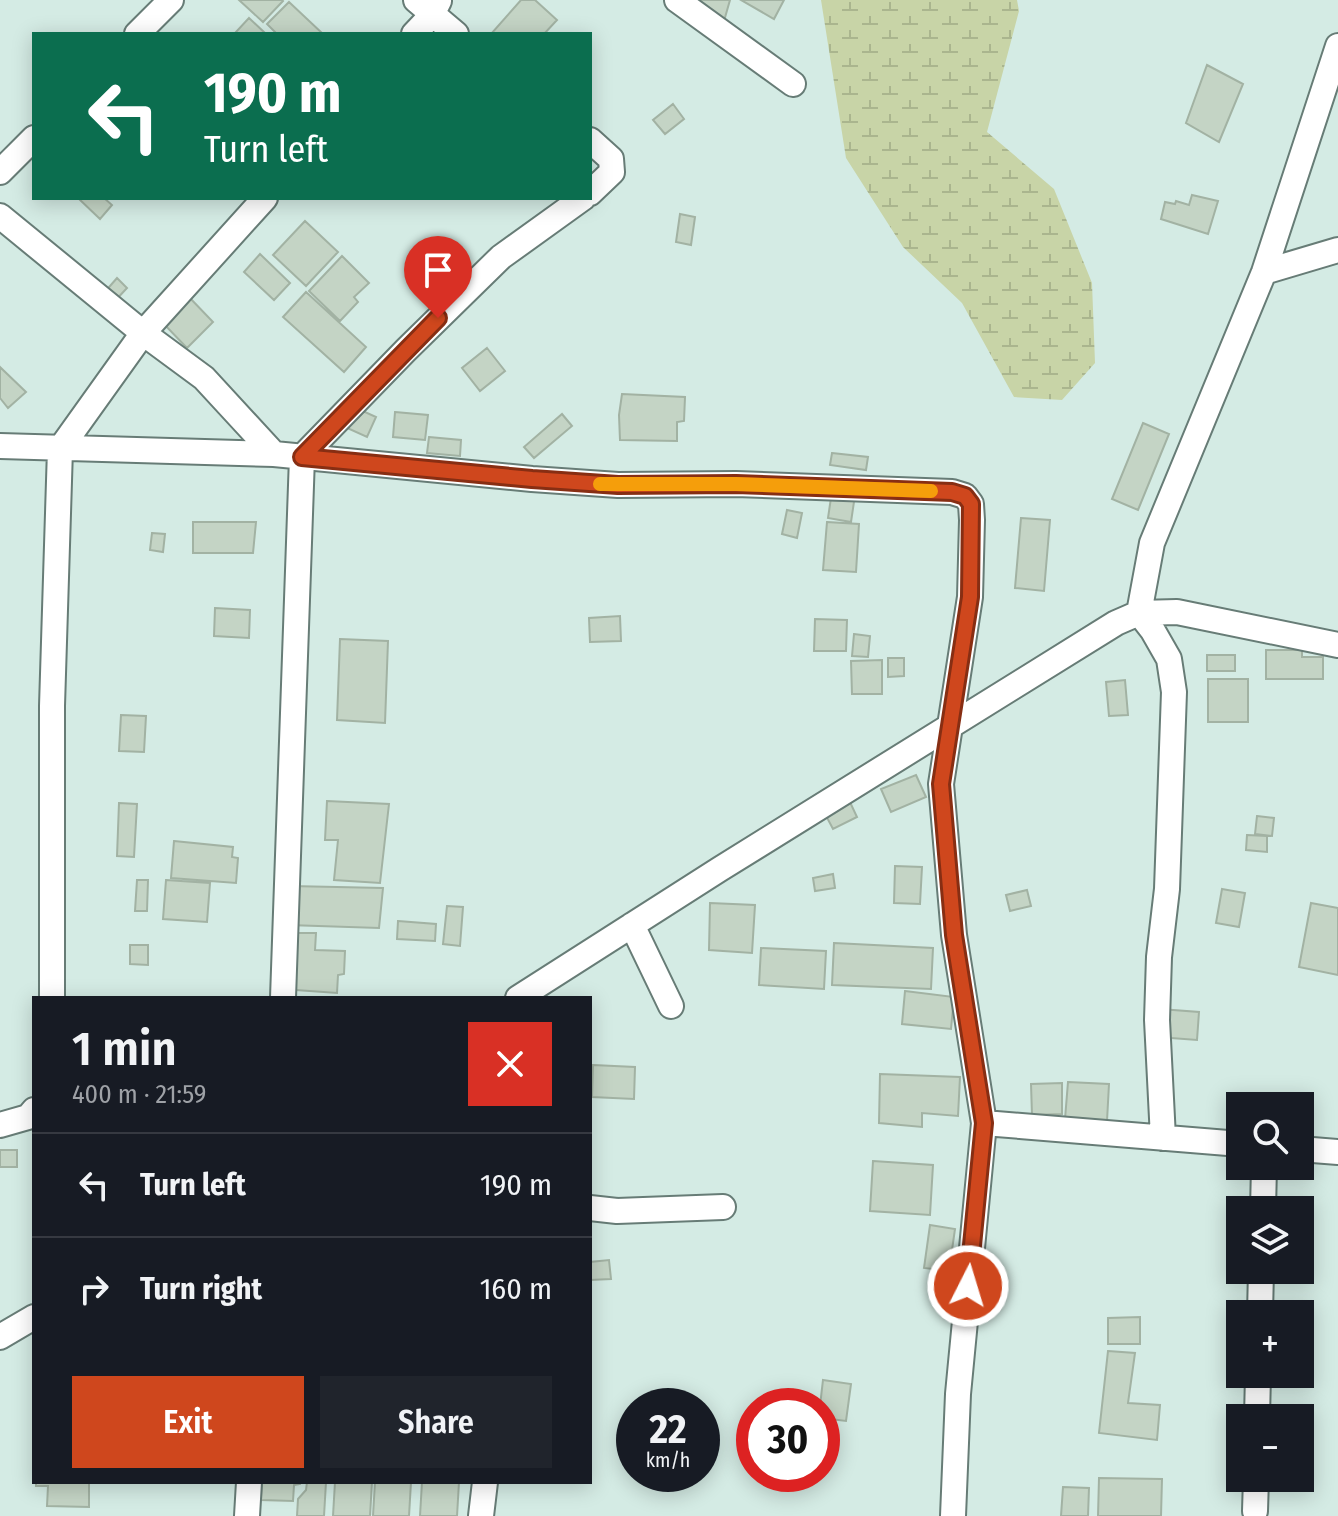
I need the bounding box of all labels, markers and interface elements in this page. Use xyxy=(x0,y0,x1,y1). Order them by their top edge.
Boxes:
text: 190 m xyxy=(204,60,342,127)
icon: left xyxy=(72,64,176,168)
text: Turn left xyxy=(204,128,328,172)
pin xyxy=(404,236,472,318)
icon: arrive xyxy=(416,248,460,292)
text: 1 min xyxy=(72,1020,177,1078)
button: close xyxy=(468,1022,552,1106)
text: 400 m · 21:59 xyxy=(72,1079,206,1110)
map controls xyxy=(1226,1092,1314,1492)
button: search xyxy=(1226,1092,1314,1180)
icon: left xyxy=(72,1163,116,1207)
text: Turn left xyxy=(140,1167,246,1203)
text: 190 m xyxy=(480,1167,552,1203)
button: layers xyxy=(1226,1196,1314,1284)
position arrow xyxy=(926,1244,1010,1328)
icon: right xyxy=(72,1267,116,1311)
text: Turn right xyxy=(140,1271,262,1307)
text: 160 m xyxy=(480,1271,552,1307)
button: + xyxy=(1226,1300,1314,1388)
button: Exit xyxy=(72,1376,304,1468)
button: Share xyxy=(320,1376,552,1468)
speed limit sign: 30 xyxy=(736,1388,840,1492)
button: − xyxy=(1226,1404,1314,1492)
text: 22 xyxy=(649,1406,687,1454)
text: km/h xyxy=(646,1448,690,1472)

